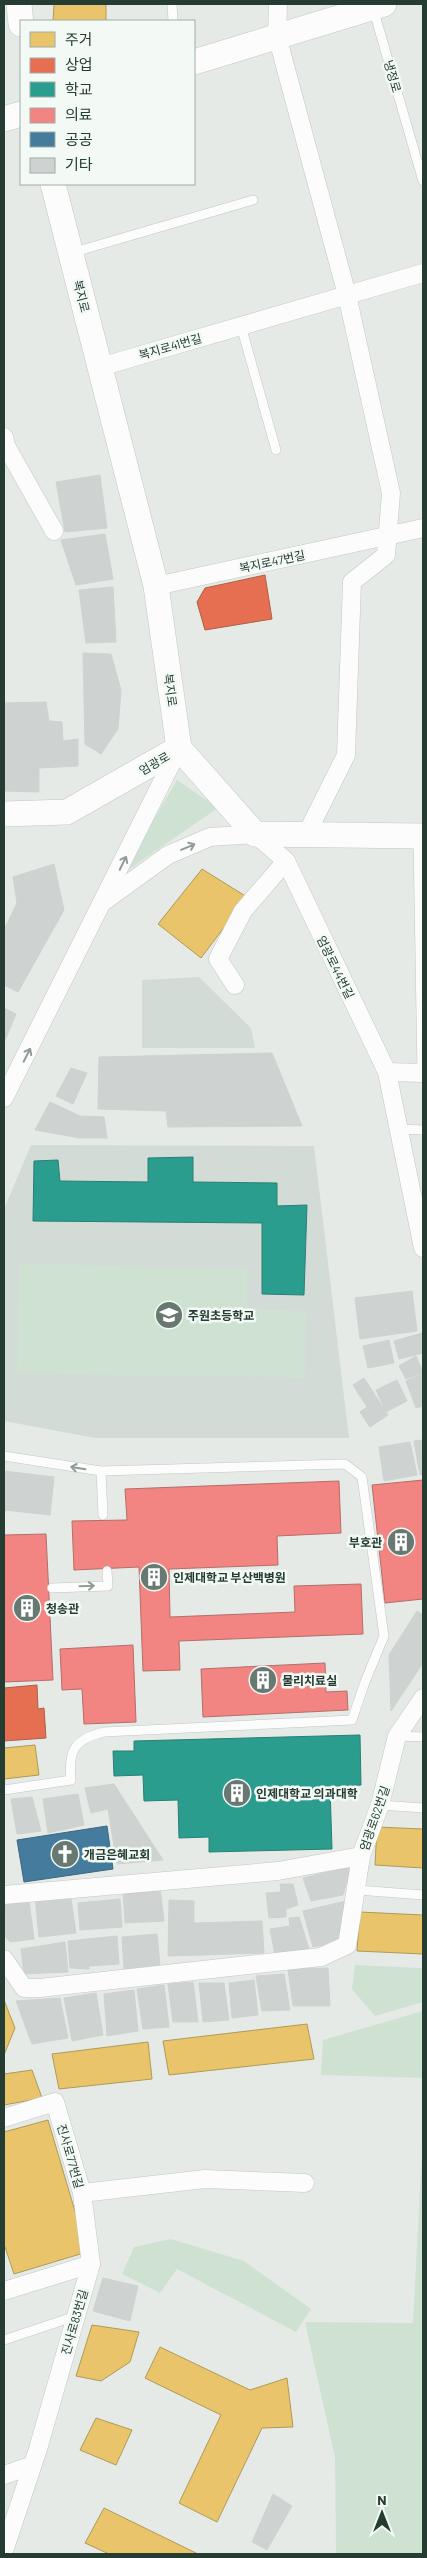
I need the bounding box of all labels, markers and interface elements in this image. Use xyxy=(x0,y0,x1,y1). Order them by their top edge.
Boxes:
legend xyxy=(20,20,195,185)
text: 주거 xyxy=(65,30,93,48)
text: 상업 xyxy=(65,55,93,73)
street label: 냉정로 xyxy=(382,58,404,94)
text: 학교 xyxy=(65,80,93,98)
text: 의료 xyxy=(65,105,93,123)
text: 공공 xyxy=(65,130,93,148)
text: 기타 xyxy=(65,155,93,173)
street label: 복지로 xyxy=(71,278,93,314)
street label: 복지로41번길 xyxy=(137,330,203,362)
street label: 복지로47번길 xyxy=(238,547,306,575)
street label: 복지로 xyxy=(162,673,180,707)
street label: 엄광로 xyxy=(136,749,172,777)
one-way arrow xyxy=(180,841,195,851)
one-way arrow xyxy=(118,855,128,870)
street label: 엄광로44번길 xyxy=(315,933,357,1001)
one-way arrow xyxy=(23,1048,32,1063)
school or university icon: 주원초등학교 xyxy=(154,1300,184,1330)
place label: 주원초등학교 xyxy=(188,1308,254,1322)
one-way arrow xyxy=(70,1463,86,1473)
building icon: 부호관 xyxy=(386,1527,416,1557)
place label: 부호관 xyxy=(349,1535,382,1549)
building icon: 인제대학교 부산백병원 xyxy=(139,1562,169,1592)
place label: 인제대학교 부산백병원 xyxy=(173,1570,286,1584)
one-way arrow xyxy=(79,1582,95,1591)
building icon: 청송관 xyxy=(12,1593,42,1623)
place label: 청송관 xyxy=(46,1601,79,1615)
building icon: 물리치료실 xyxy=(248,1665,278,1695)
place label: 물리치료실 xyxy=(282,1673,337,1687)
building icon: 인제대학교 의과대학 xyxy=(222,1778,252,1808)
street label: 엄광로62번길 xyxy=(356,1784,392,1852)
place label: 인제대학교 의과대학 xyxy=(256,1786,358,1800)
church icon: 개금은혜교회 xyxy=(50,1839,80,1869)
place label: 개금은혜교회 xyxy=(84,1847,150,1861)
street label: 진사로77번길 xyxy=(55,2122,87,2190)
street label: 진사로83번길 xyxy=(58,2288,90,2356)
north arrow xyxy=(357,2488,407,2538)
text: N xyxy=(377,2491,387,2508)

